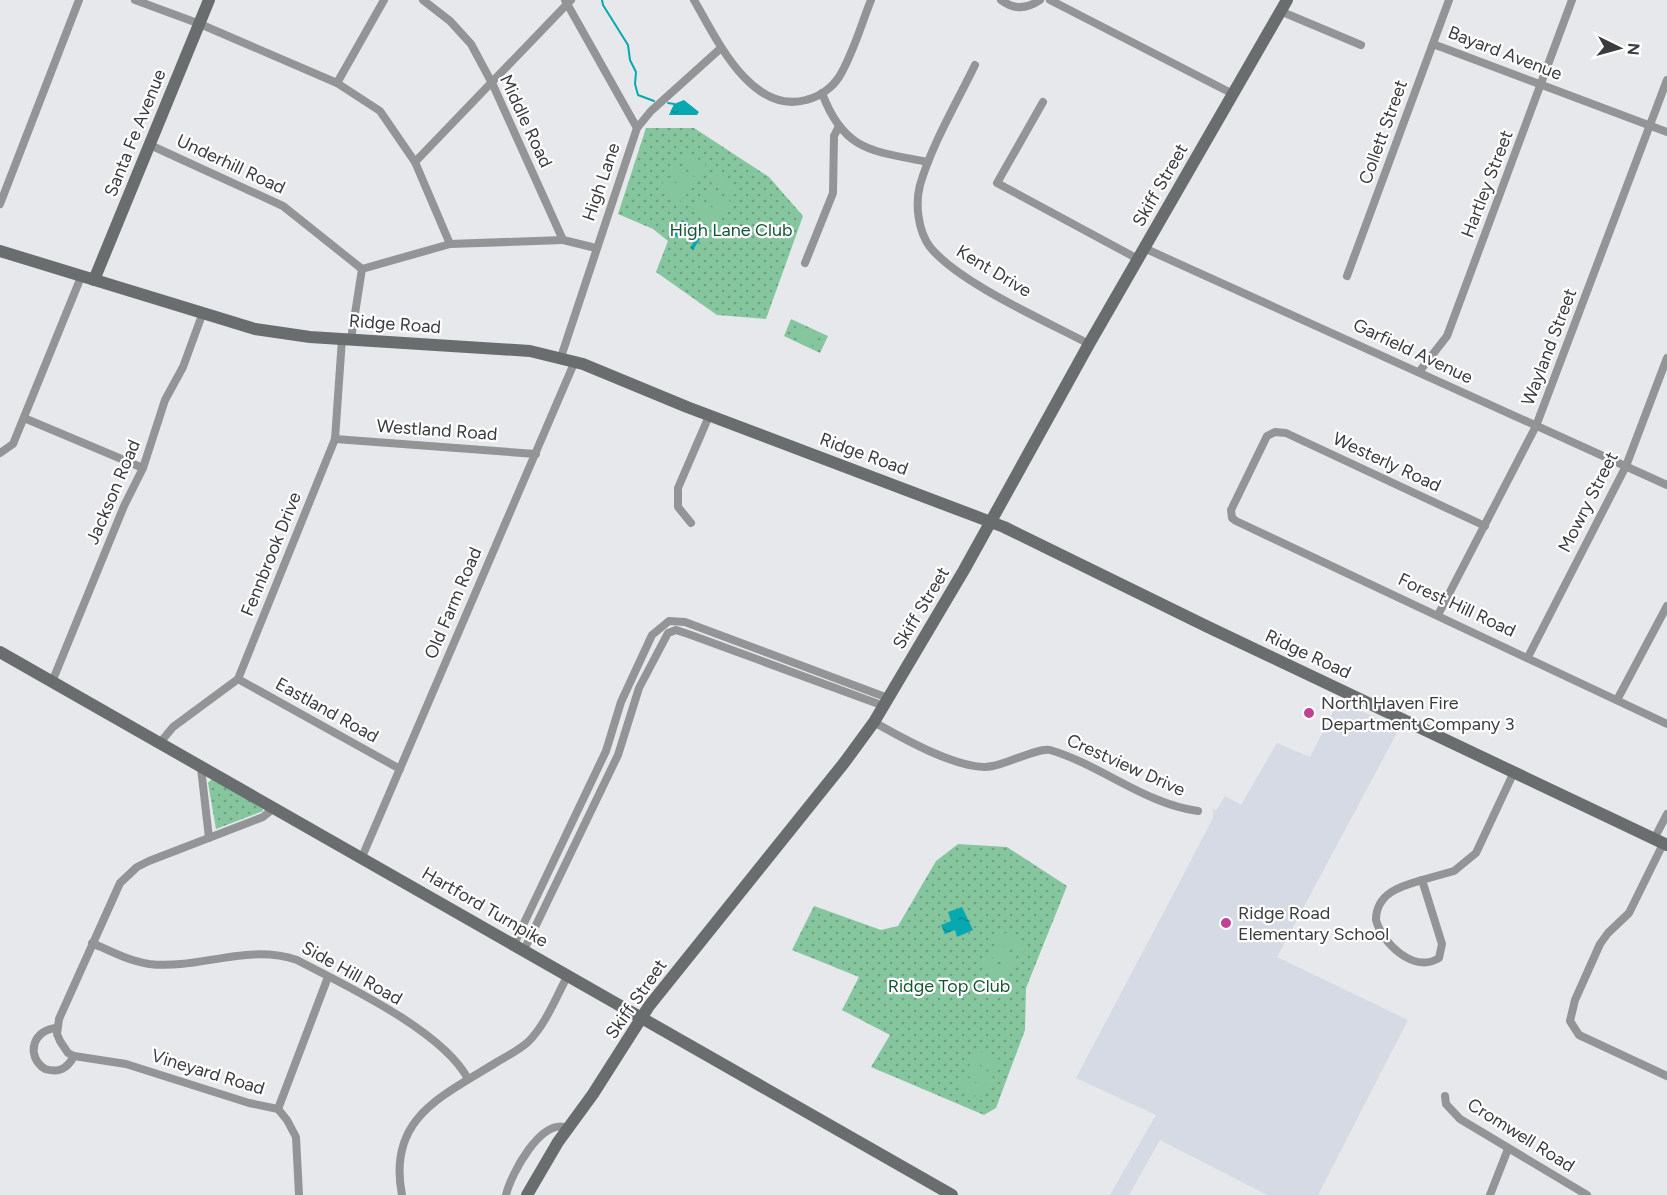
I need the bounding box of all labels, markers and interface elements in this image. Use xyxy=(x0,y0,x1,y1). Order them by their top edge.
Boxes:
north arrow xyxy=(1589,18,1649,78)
street label: Bayard Avenue xyxy=(1445,21,1565,85)
text: N xyxy=(1623,42,1643,56)
street label: Santa Fe Avenue xyxy=(99,66,171,200)
street label: Middle Road xyxy=(495,71,557,171)
street label: Collett Street xyxy=(1354,77,1412,187)
street label: Hartley Street xyxy=(1456,127,1518,241)
street label: Underhill Road xyxy=(173,129,289,199)
street label: Skiff Street xyxy=(1127,139,1193,230)
street label: High Lane xyxy=(577,140,625,224)
park label: High Lane Club xyxy=(669,219,793,241)
street label: Kent Drive xyxy=(953,240,1036,302)
street label: Wayland Street xyxy=(1517,285,1581,409)
street label: Ridge Road xyxy=(348,310,442,338)
street label: Garfield Avenue xyxy=(1350,314,1476,388)
street label: Westland Road xyxy=(376,415,498,445)
street label: Westerly Road xyxy=(1329,427,1445,497)
street label: Ridge Road xyxy=(817,428,911,480)
street label: Jackson Road xyxy=(81,436,145,548)
street label: Mowry Street xyxy=(1553,448,1623,556)
street label: Fennbrook Drive xyxy=(236,489,306,619)
street label: Old Farm Road xyxy=(420,544,486,662)
street label: Skiff Street xyxy=(888,563,954,653)
street label: Forest Hill Road xyxy=(1395,568,1519,642)
street label: Ridge Road xyxy=(1262,625,1354,683)
street label: Eastland Road xyxy=(272,673,382,747)
place label: North Haven Fire Department Company 3 xyxy=(1321,692,1515,735)
marker: North Haven Fire Department Company 3 xyxy=(1302,706,1316,720)
street label: Crestview Drive xyxy=(1063,729,1189,801)
street label: Hartford Turnpike xyxy=(418,862,552,952)
place label: Ridge Road Elementary School xyxy=(1238,902,1389,945)
marker: Ridge Road Elementary School xyxy=(1219,916,1233,930)
street label: Side Hill Road xyxy=(298,936,406,1010)
street label: Skiff Street xyxy=(601,955,672,1043)
park label: Ridge Top Club xyxy=(888,975,1010,997)
street label: Vineyard Road xyxy=(149,1044,267,1100)
street label: Cromwell Road xyxy=(1463,1093,1579,1177)

